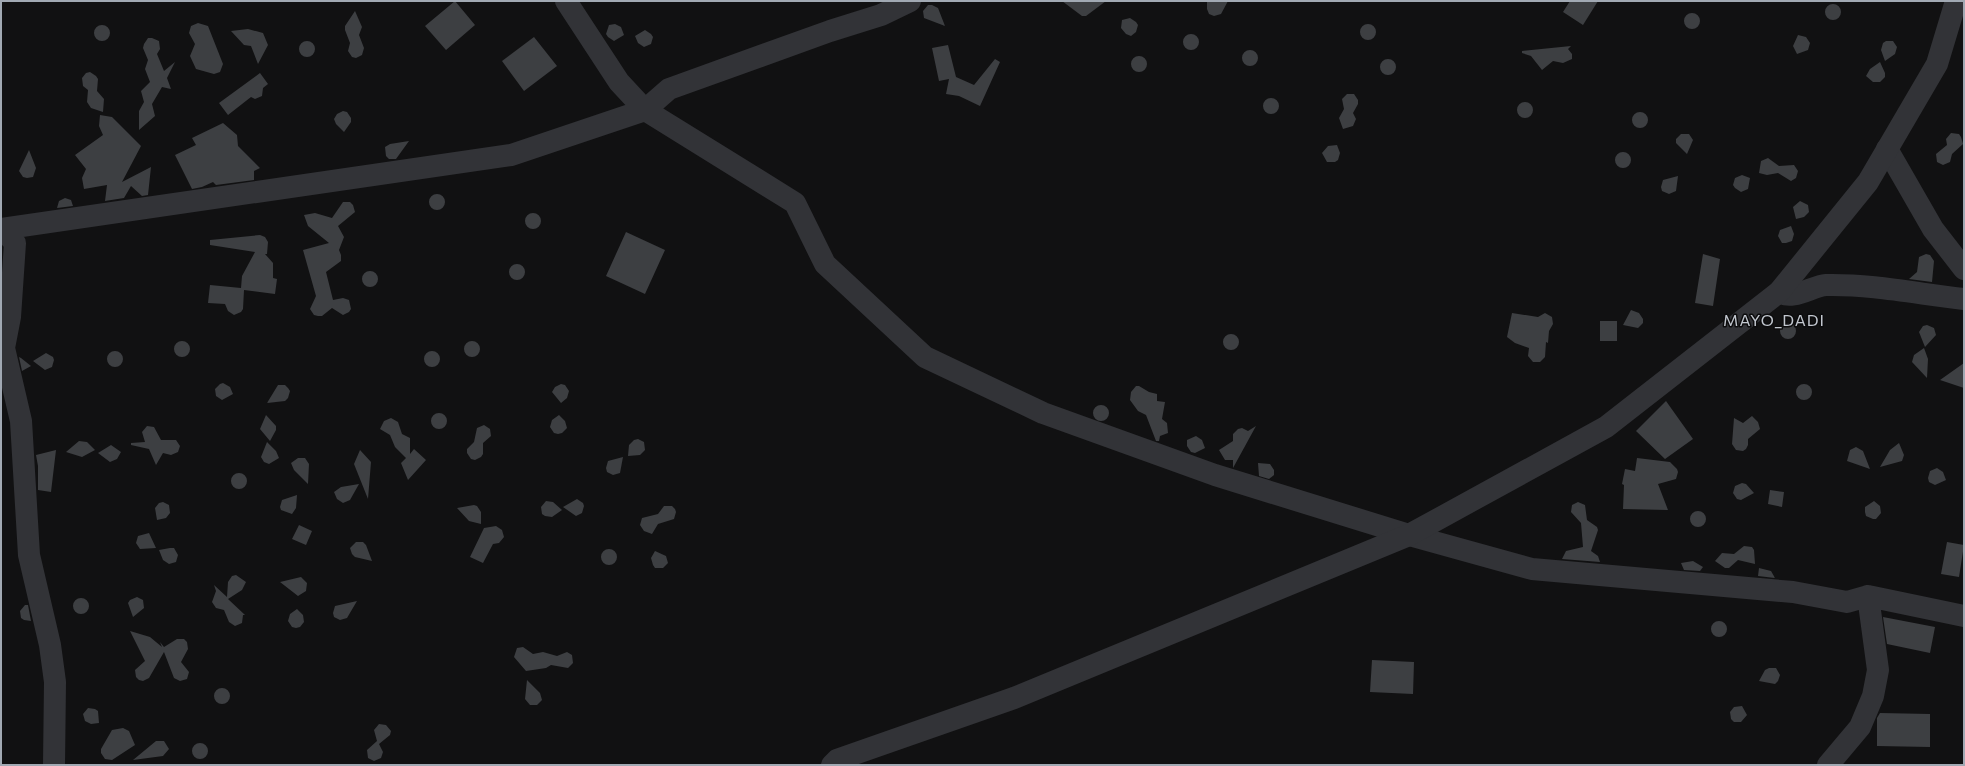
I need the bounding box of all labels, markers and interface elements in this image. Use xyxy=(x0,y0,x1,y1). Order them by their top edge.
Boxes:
district label: MAYO_DADI xyxy=(1723,310,1825,329)

